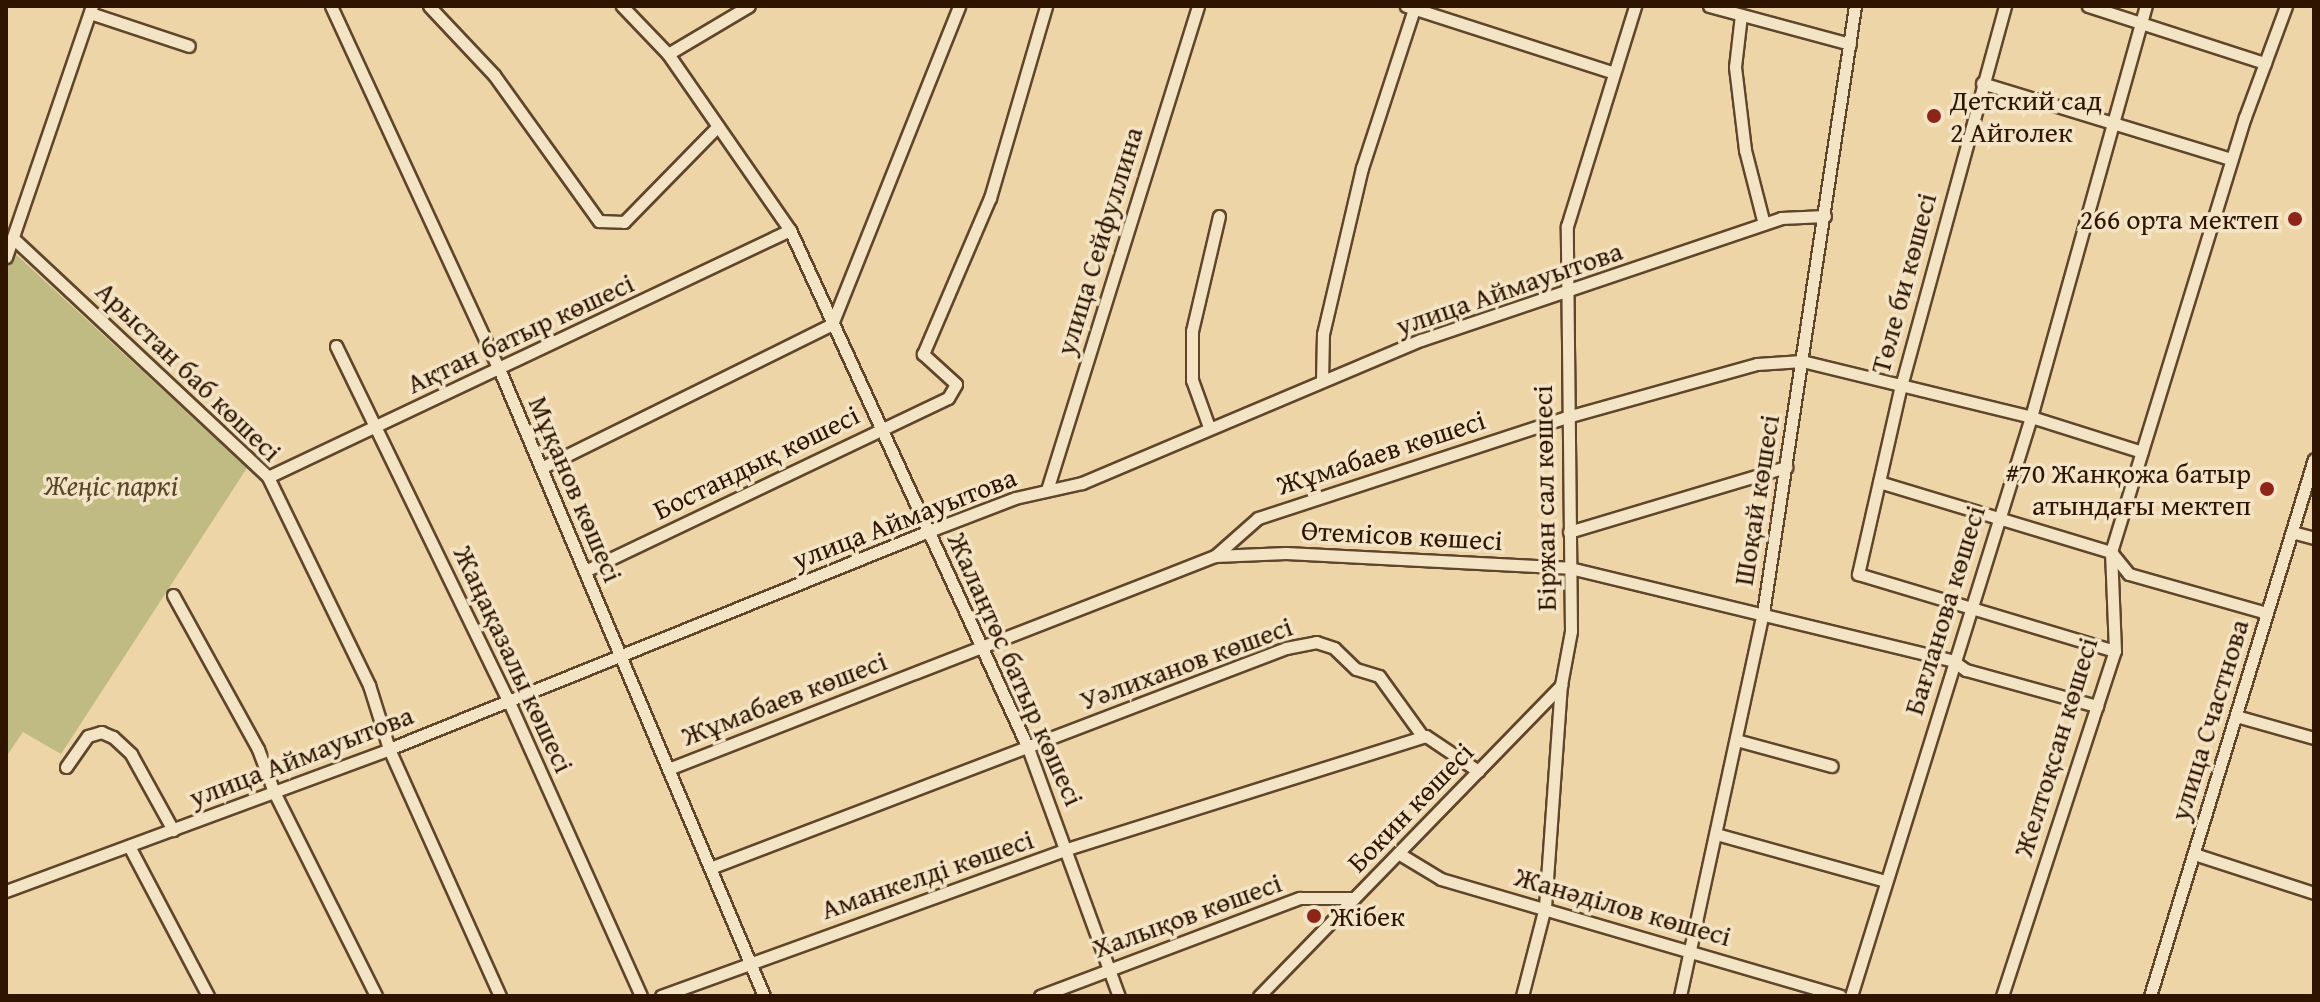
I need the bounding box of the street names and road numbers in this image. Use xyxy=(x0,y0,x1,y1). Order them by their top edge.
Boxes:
street label: улица Сейфуллина xyxy=(1048,123,1150,359)
street label: Төле би көшесі xyxy=(1863,189,1943,377)
street label: улица Аймауытова xyxy=(1391,233,1627,343)
street label: Ақтан батыр көшесі xyxy=(401,266,639,400)
street label: Арыстан баб көшесі xyxy=(89,274,289,468)
street label: Біржан сал көшесі xyxy=(1525,385,1563,611)
street label: Мұқанов көшесі xyxy=(522,391,630,587)
street label: Бостандық көшесі xyxy=(647,398,865,526)
street label: Жұмабаев көшесі xyxy=(1273,402,1489,502)
street label: Шоқай көшесі xyxy=(1726,412,1786,588)
street label: улица Аймауытова xyxy=(787,460,1021,576)
street label: Бағланова көшесі xyxy=(1896,501,1992,719)
street label: Өтемісов көшесі xyxy=(1300,513,1504,557)
street label: Жалаңтөс батыр көшесі xyxy=(941,527,1091,811)
street label: Жаңақазалы көшесі xyxy=(447,540,581,778)
street label: Уәлиханов көшесі xyxy=(1075,609,1297,717)
street label: улица Счастнова xyxy=(2162,615,2256,825)
street label: Желтоқсан көшесі xyxy=(2006,633,2104,861)
street label: Жұмабаев көшесі xyxy=(677,643,891,753)
street label: улица Аймауытова xyxy=(184,698,418,814)
street label: Бокин көшесі xyxy=(1340,735,1480,879)
street label: Аманкелді көшесі xyxy=(816,822,1038,926)
street label: Жанәділов көшесі xyxy=(1511,859,1735,953)
street label: Халықов көшесі xyxy=(1088,865,1286,965)

